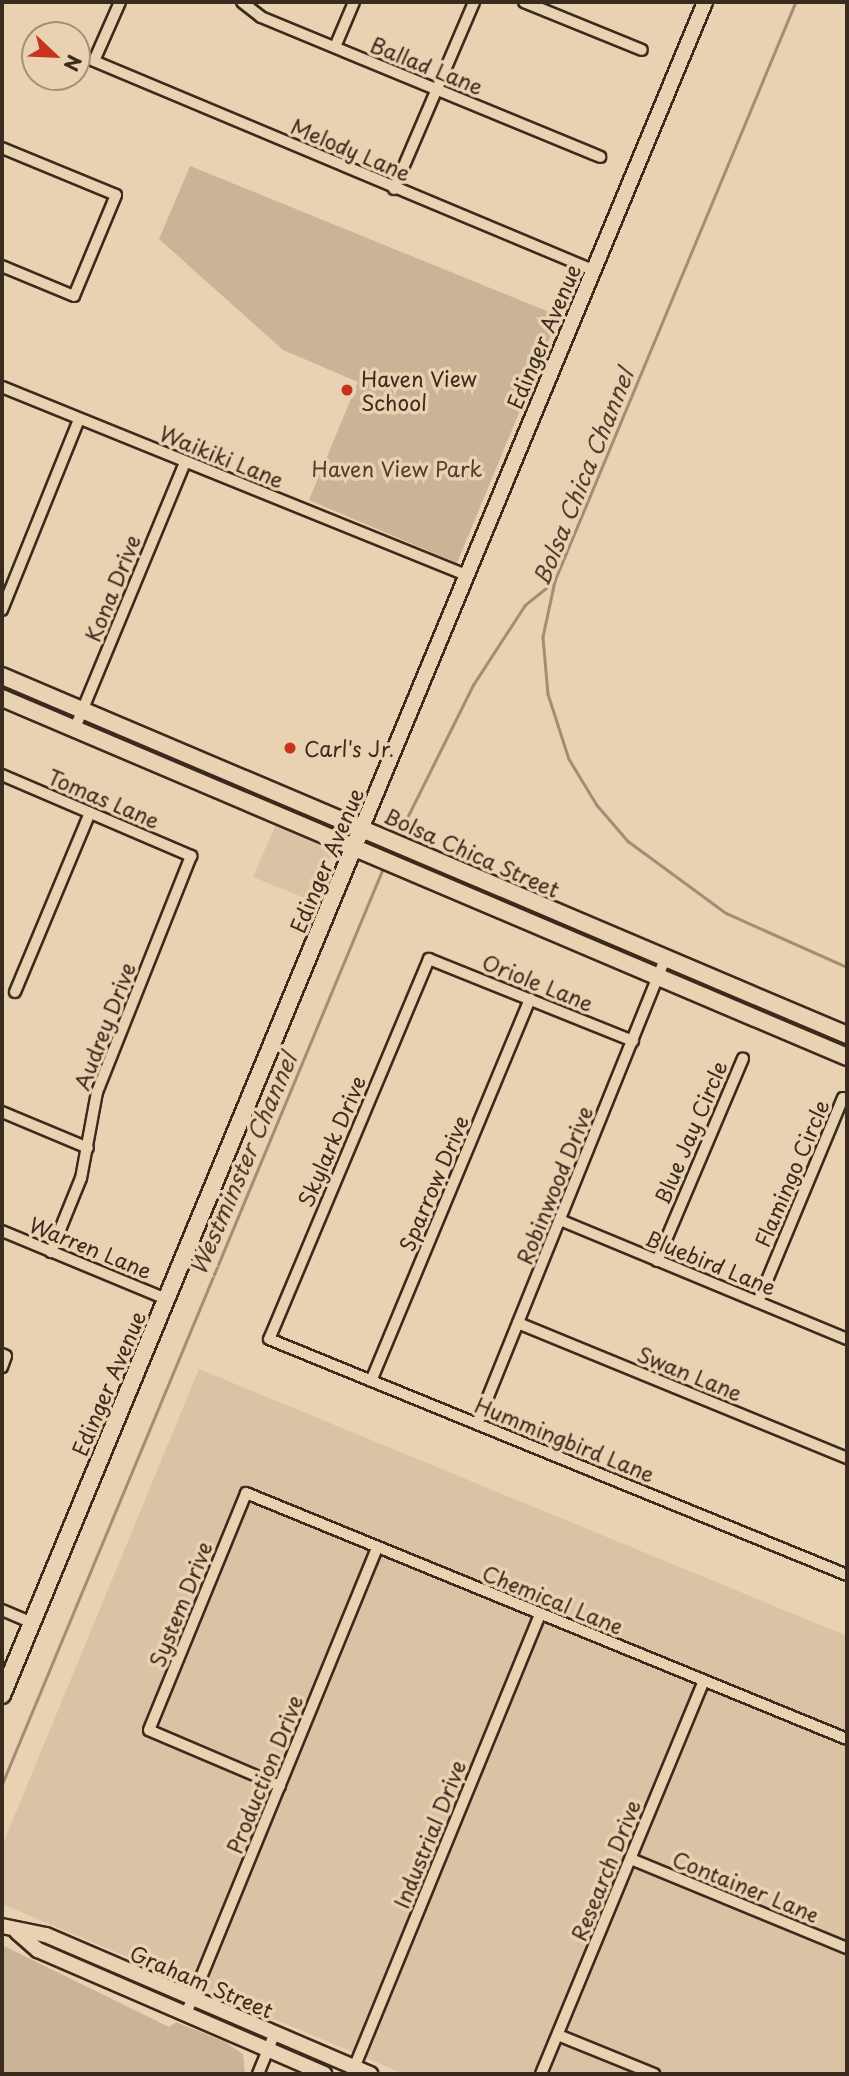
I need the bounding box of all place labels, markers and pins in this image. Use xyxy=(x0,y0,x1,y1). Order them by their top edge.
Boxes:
place label: Haven View School xyxy=(361,365,478,415)
marker: Haven View School xyxy=(339,382,355,398)
place label: Carl's Jr. xyxy=(304,735,395,761)
marker: Carl's Jr. xyxy=(282,740,298,756)

